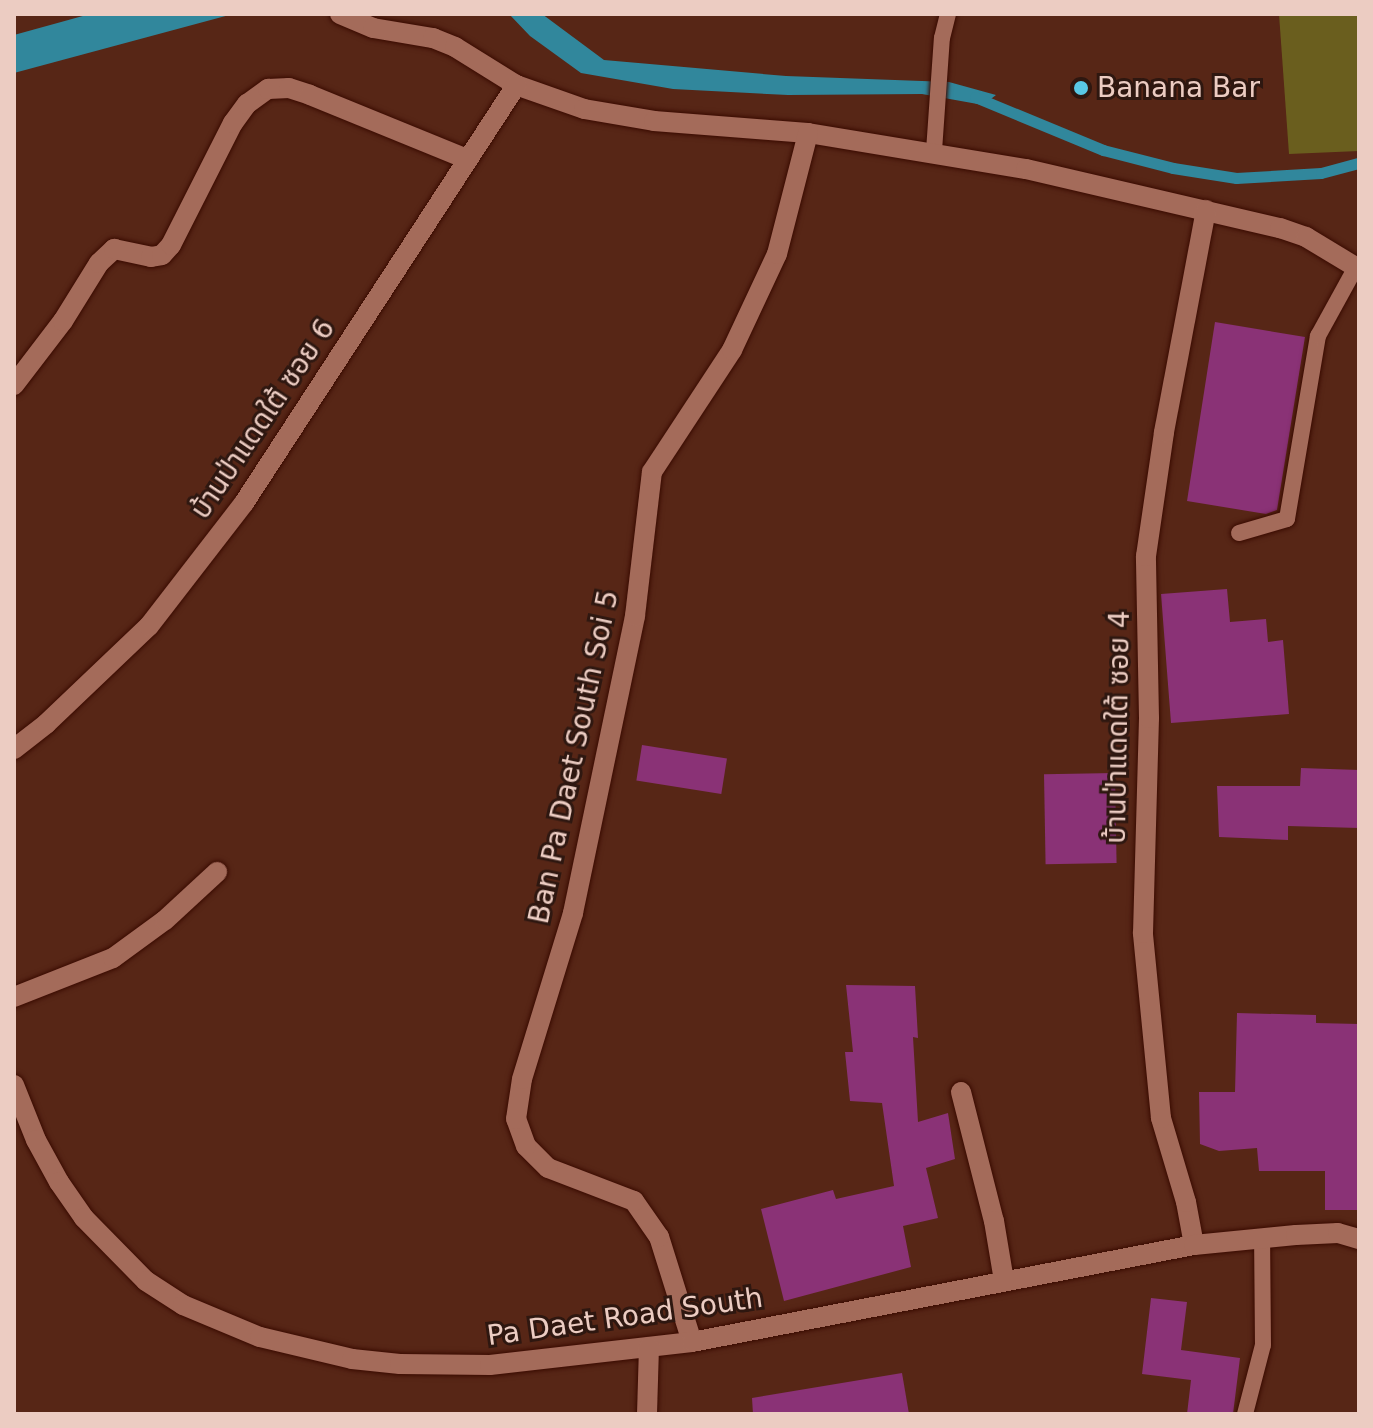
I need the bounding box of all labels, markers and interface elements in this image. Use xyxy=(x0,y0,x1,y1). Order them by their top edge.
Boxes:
place label: Banana Bar xyxy=(1097,71,1260,105)
marker: Banana Bar xyxy=(1072,79,1090,97)
street label: บ้านป่าแดดใต้ ซอย 6 xyxy=(184,313,342,525)
street label: Ban Pa Daet South Soi 5 xyxy=(522,587,626,927)
street label: บ้านป่าแดดใต้ ซอย 4 xyxy=(1099,610,1137,844)
street label: Pa Daet Road South xyxy=(485,1281,765,1353)

